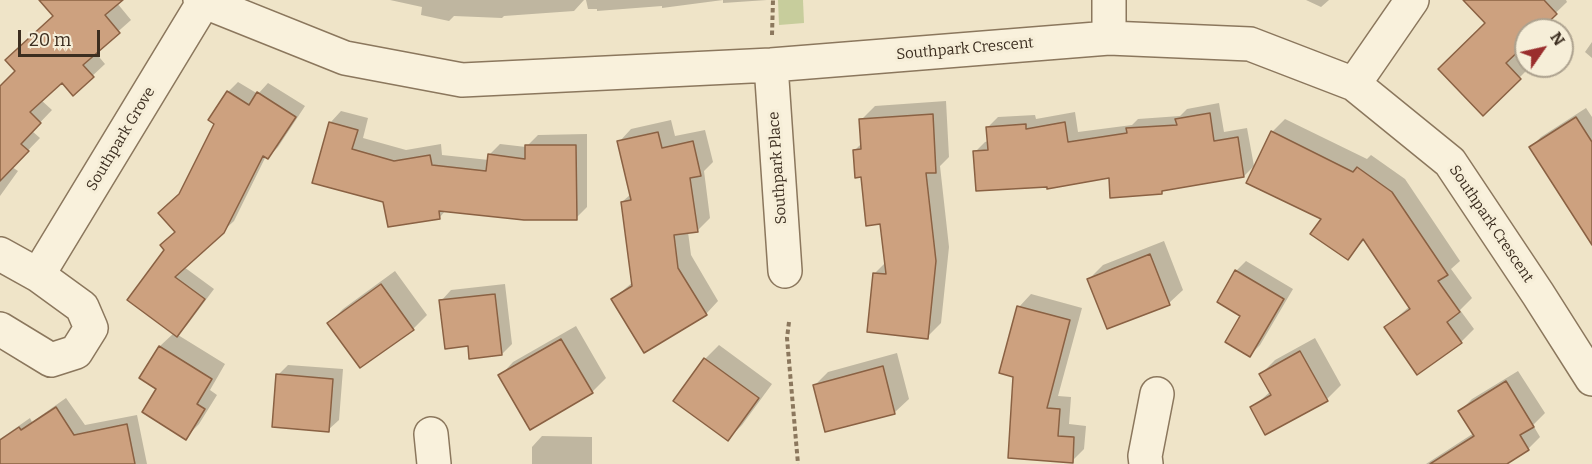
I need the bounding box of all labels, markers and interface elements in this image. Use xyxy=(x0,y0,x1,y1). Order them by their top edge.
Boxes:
scale bar xyxy=(21,18,104,56)
north arrow xyxy=(1514,18,1574,78)
text: N xyxy=(1546,28,1569,49)
text: 20 m xyxy=(29,29,71,51)
street label: Southpark Crescent xyxy=(896,34,1034,64)
street label: Southpark Grove xyxy=(83,84,159,194)
street label: Southpark Place xyxy=(765,111,791,225)
street label: Southpark Crescent xyxy=(1445,162,1537,286)

